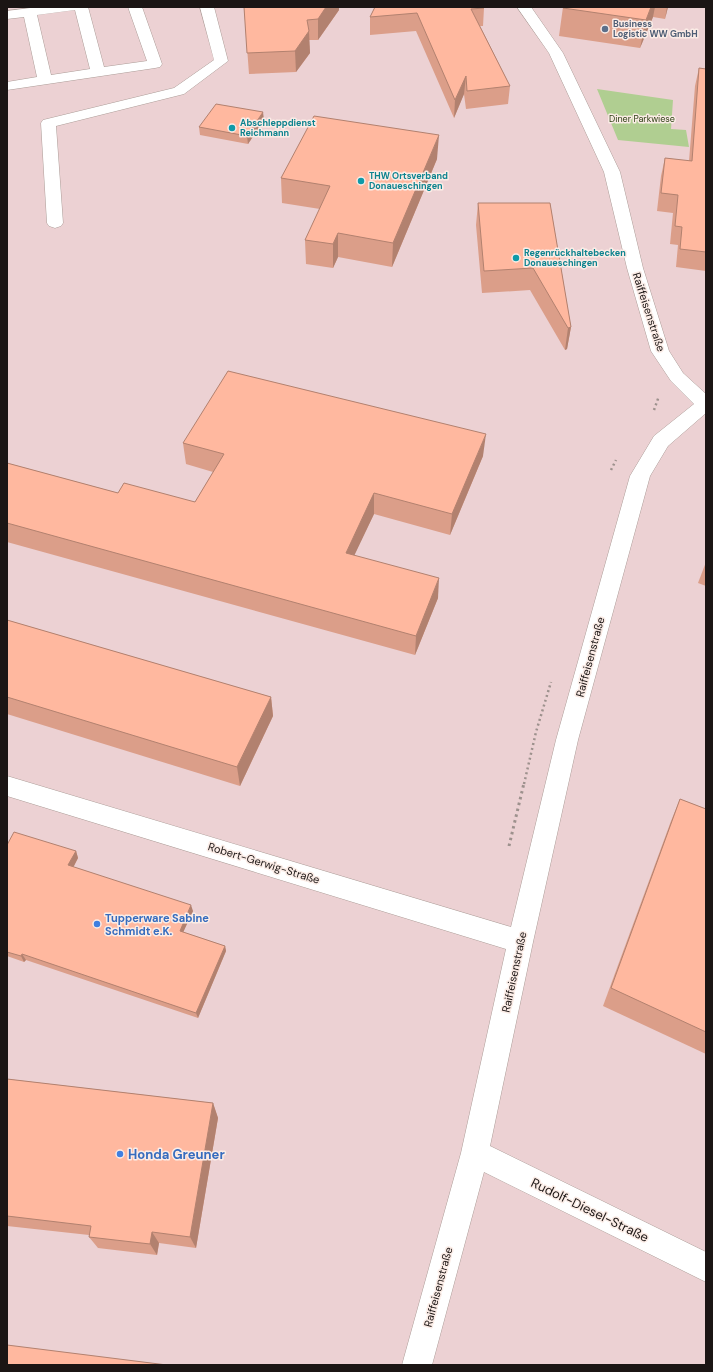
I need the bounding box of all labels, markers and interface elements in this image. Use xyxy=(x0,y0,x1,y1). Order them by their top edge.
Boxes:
place label: Business Logistic WW GmbH xyxy=(613,18,698,40)
marker: Business Logistic WW GmbH xyxy=(600,24,610,34)
park label: Diner Parkwiese xyxy=(609,113,675,125)
place label: Abschleppdienst Reichmann xyxy=(240,117,316,139)
marker: Abschleppdienst Reichmann xyxy=(227,123,237,133)
place label: THW Ortsverband Donaueschingen xyxy=(369,170,448,192)
marker: THW Ortsverband Donaueschingen xyxy=(356,176,366,186)
place label: Regenrückhaltebecken Donaueschingen xyxy=(524,247,626,269)
marker: Regenrückhaltebecken Donaueschingen xyxy=(511,253,521,263)
street label: Raiffeisenstraße xyxy=(630,271,668,353)
street label: Raiffeisenstraße xyxy=(573,615,607,699)
street label: Robert-Gerwig-Straße xyxy=(206,839,322,887)
place label: Tupperware Sabine Schmidt e.K. xyxy=(105,911,209,938)
marker: Tupperware Sabine Schmidt e.K. xyxy=(92,919,102,929)
street label: Raiffeisenstraße xyxy=(499,930,529,1014)
place label: Honda Greuner xyxy=(128,1146,225,1163)
marker: Honda Greuner xyxy=(115,1149,125,1159)
street label: Rudolf-Diesel-Straße xyxy=(528,1174,652,1246)
street label: Raiffeisenstraße xyxy=(421,1245,455,1329)

